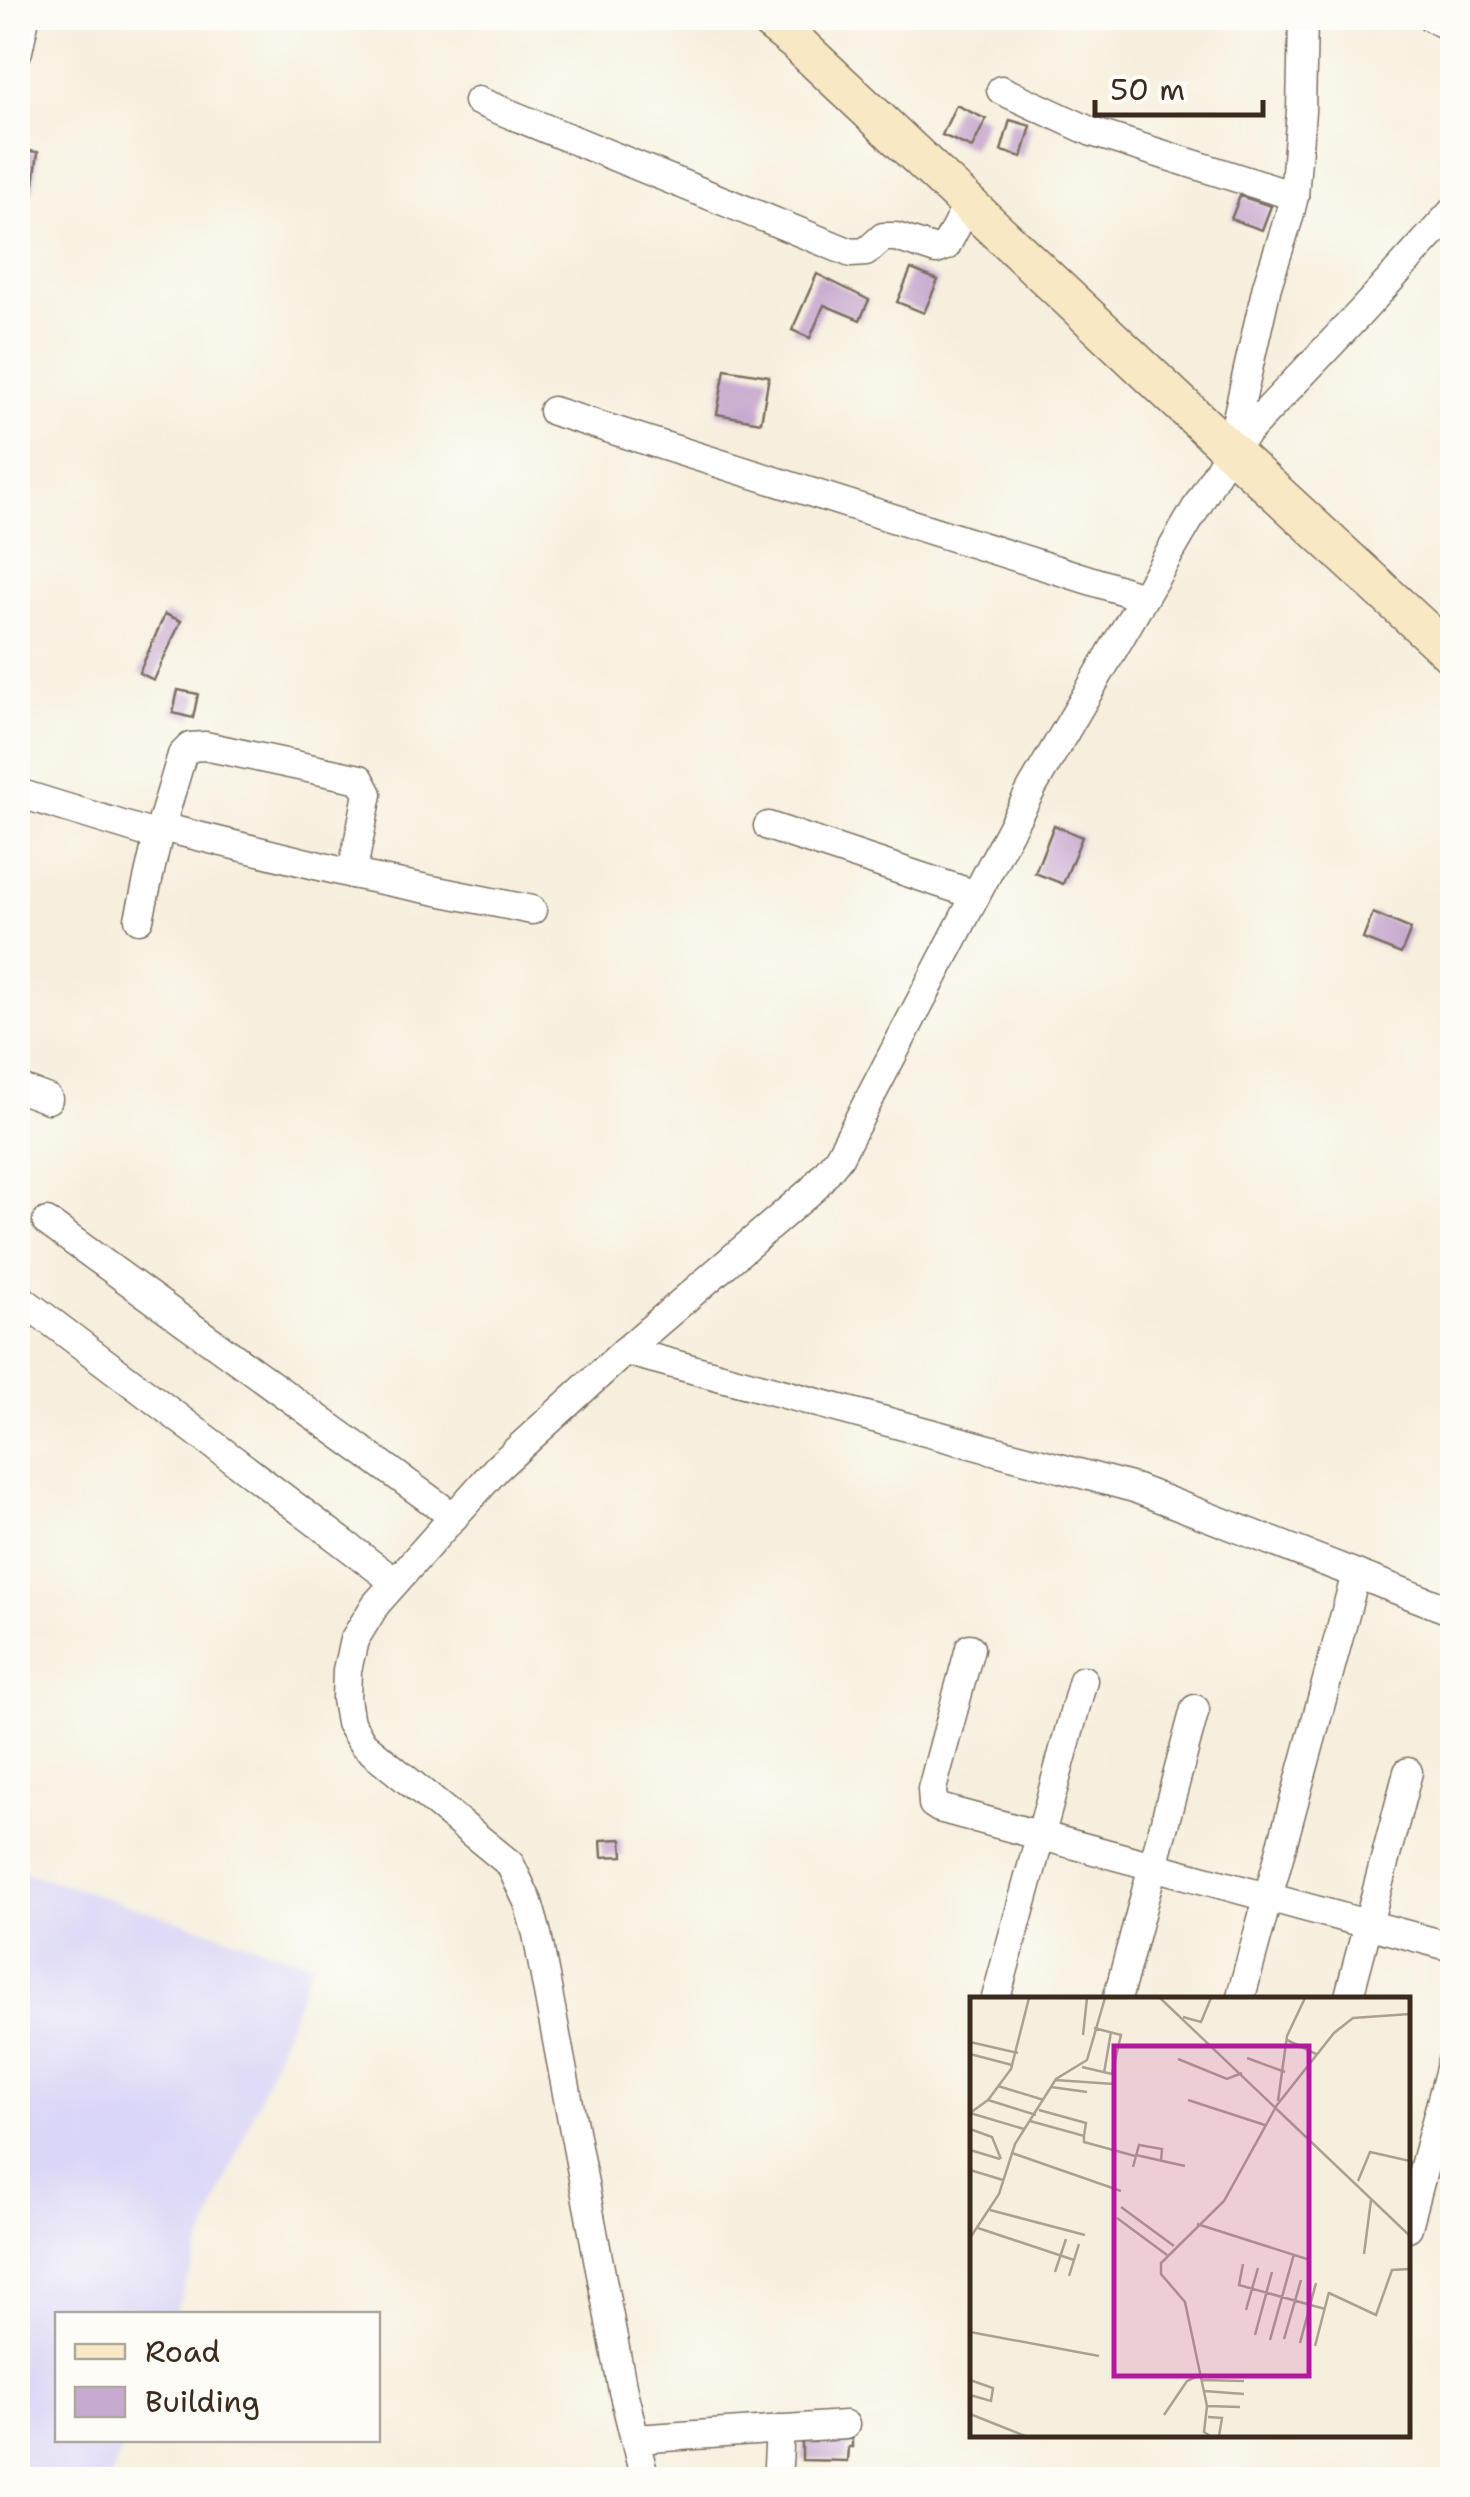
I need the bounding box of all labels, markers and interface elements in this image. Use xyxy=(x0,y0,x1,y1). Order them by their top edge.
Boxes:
scale bar xyxy=(1095,55,1262,117)
text: 50 m xyxy=(1110,69,1185,110)
inset map xyxy=(970,1997,1410,2437)
legend xyxy=(55,2312,380,2442)
text: Road xyxy=(145,2331,220,2372)
text: Building xyxy=(145,2381,260,2422)

